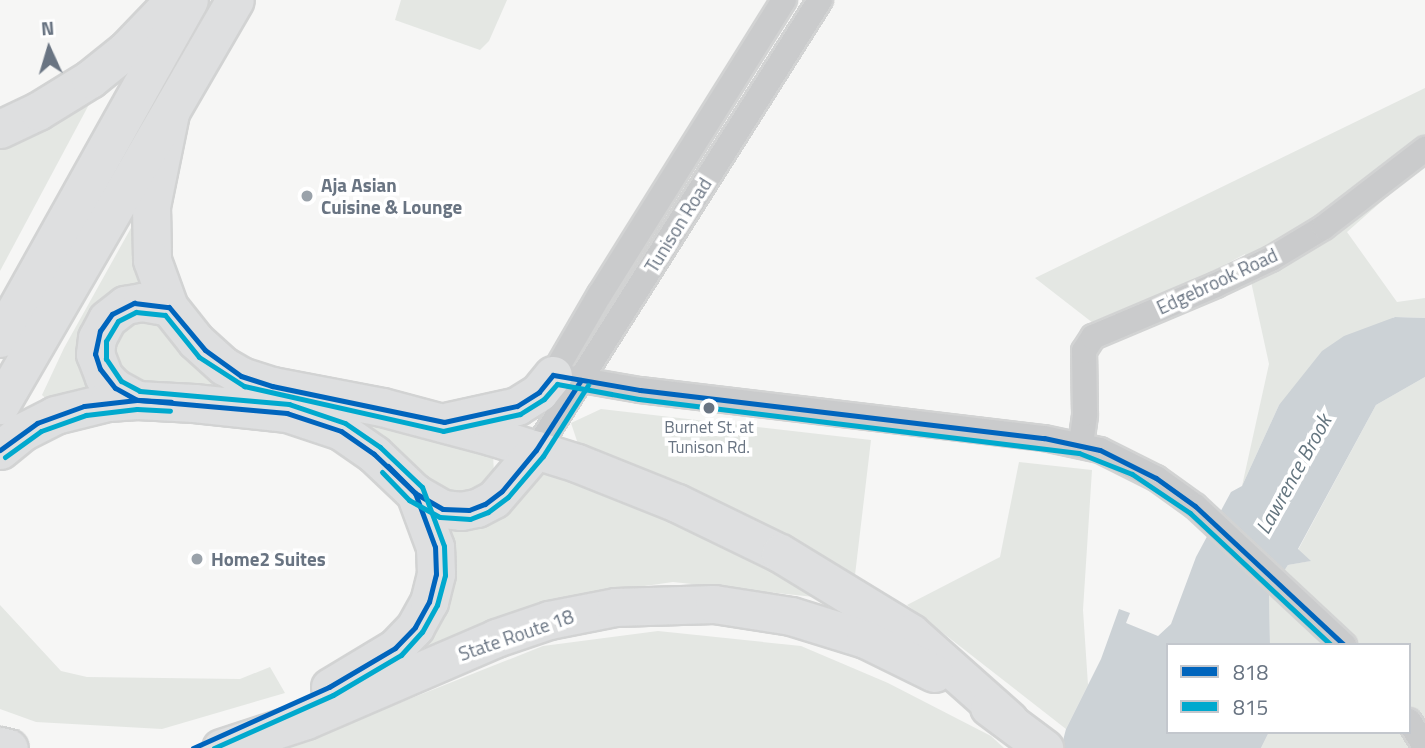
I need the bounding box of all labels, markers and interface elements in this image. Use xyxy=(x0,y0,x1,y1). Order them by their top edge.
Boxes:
text: N xyxy=(40,13,55,42)
north arrow xyxy=(14,14,84,84)
place label: Aja Asian Cuisine & Lounge xyxy=(321,174,462,218)
street label: Tunison Road xyxy=(640,174,716,276)
marker: Aja Asian Cuisine & Lounge xyxy=(299,188,315,204)
street label: Edgebrook Road xyxy=(1153,243,1281,319)
marker: Burnet St. at Tunison Rd. xyxy=(702,401,716,415)
water label: Lawrence Brook xyxy=(1250,410,1336,538)
place label: Burnet St. at Tunison Rd. xyxy=(664,418,754,458)
place label: Home2 Suites xyxy=(211,548,326,570)
marker: Home2 Suites xyxy=(189,551,205,567)
street label: State Route 18 xyxy=(455,605,577,665)
legend xyxy=(1166,643,1411,734)
text: 818 xyxy=(1233,656,1268,688)
text: 815 xyxy=(1233,691,1268,723)

